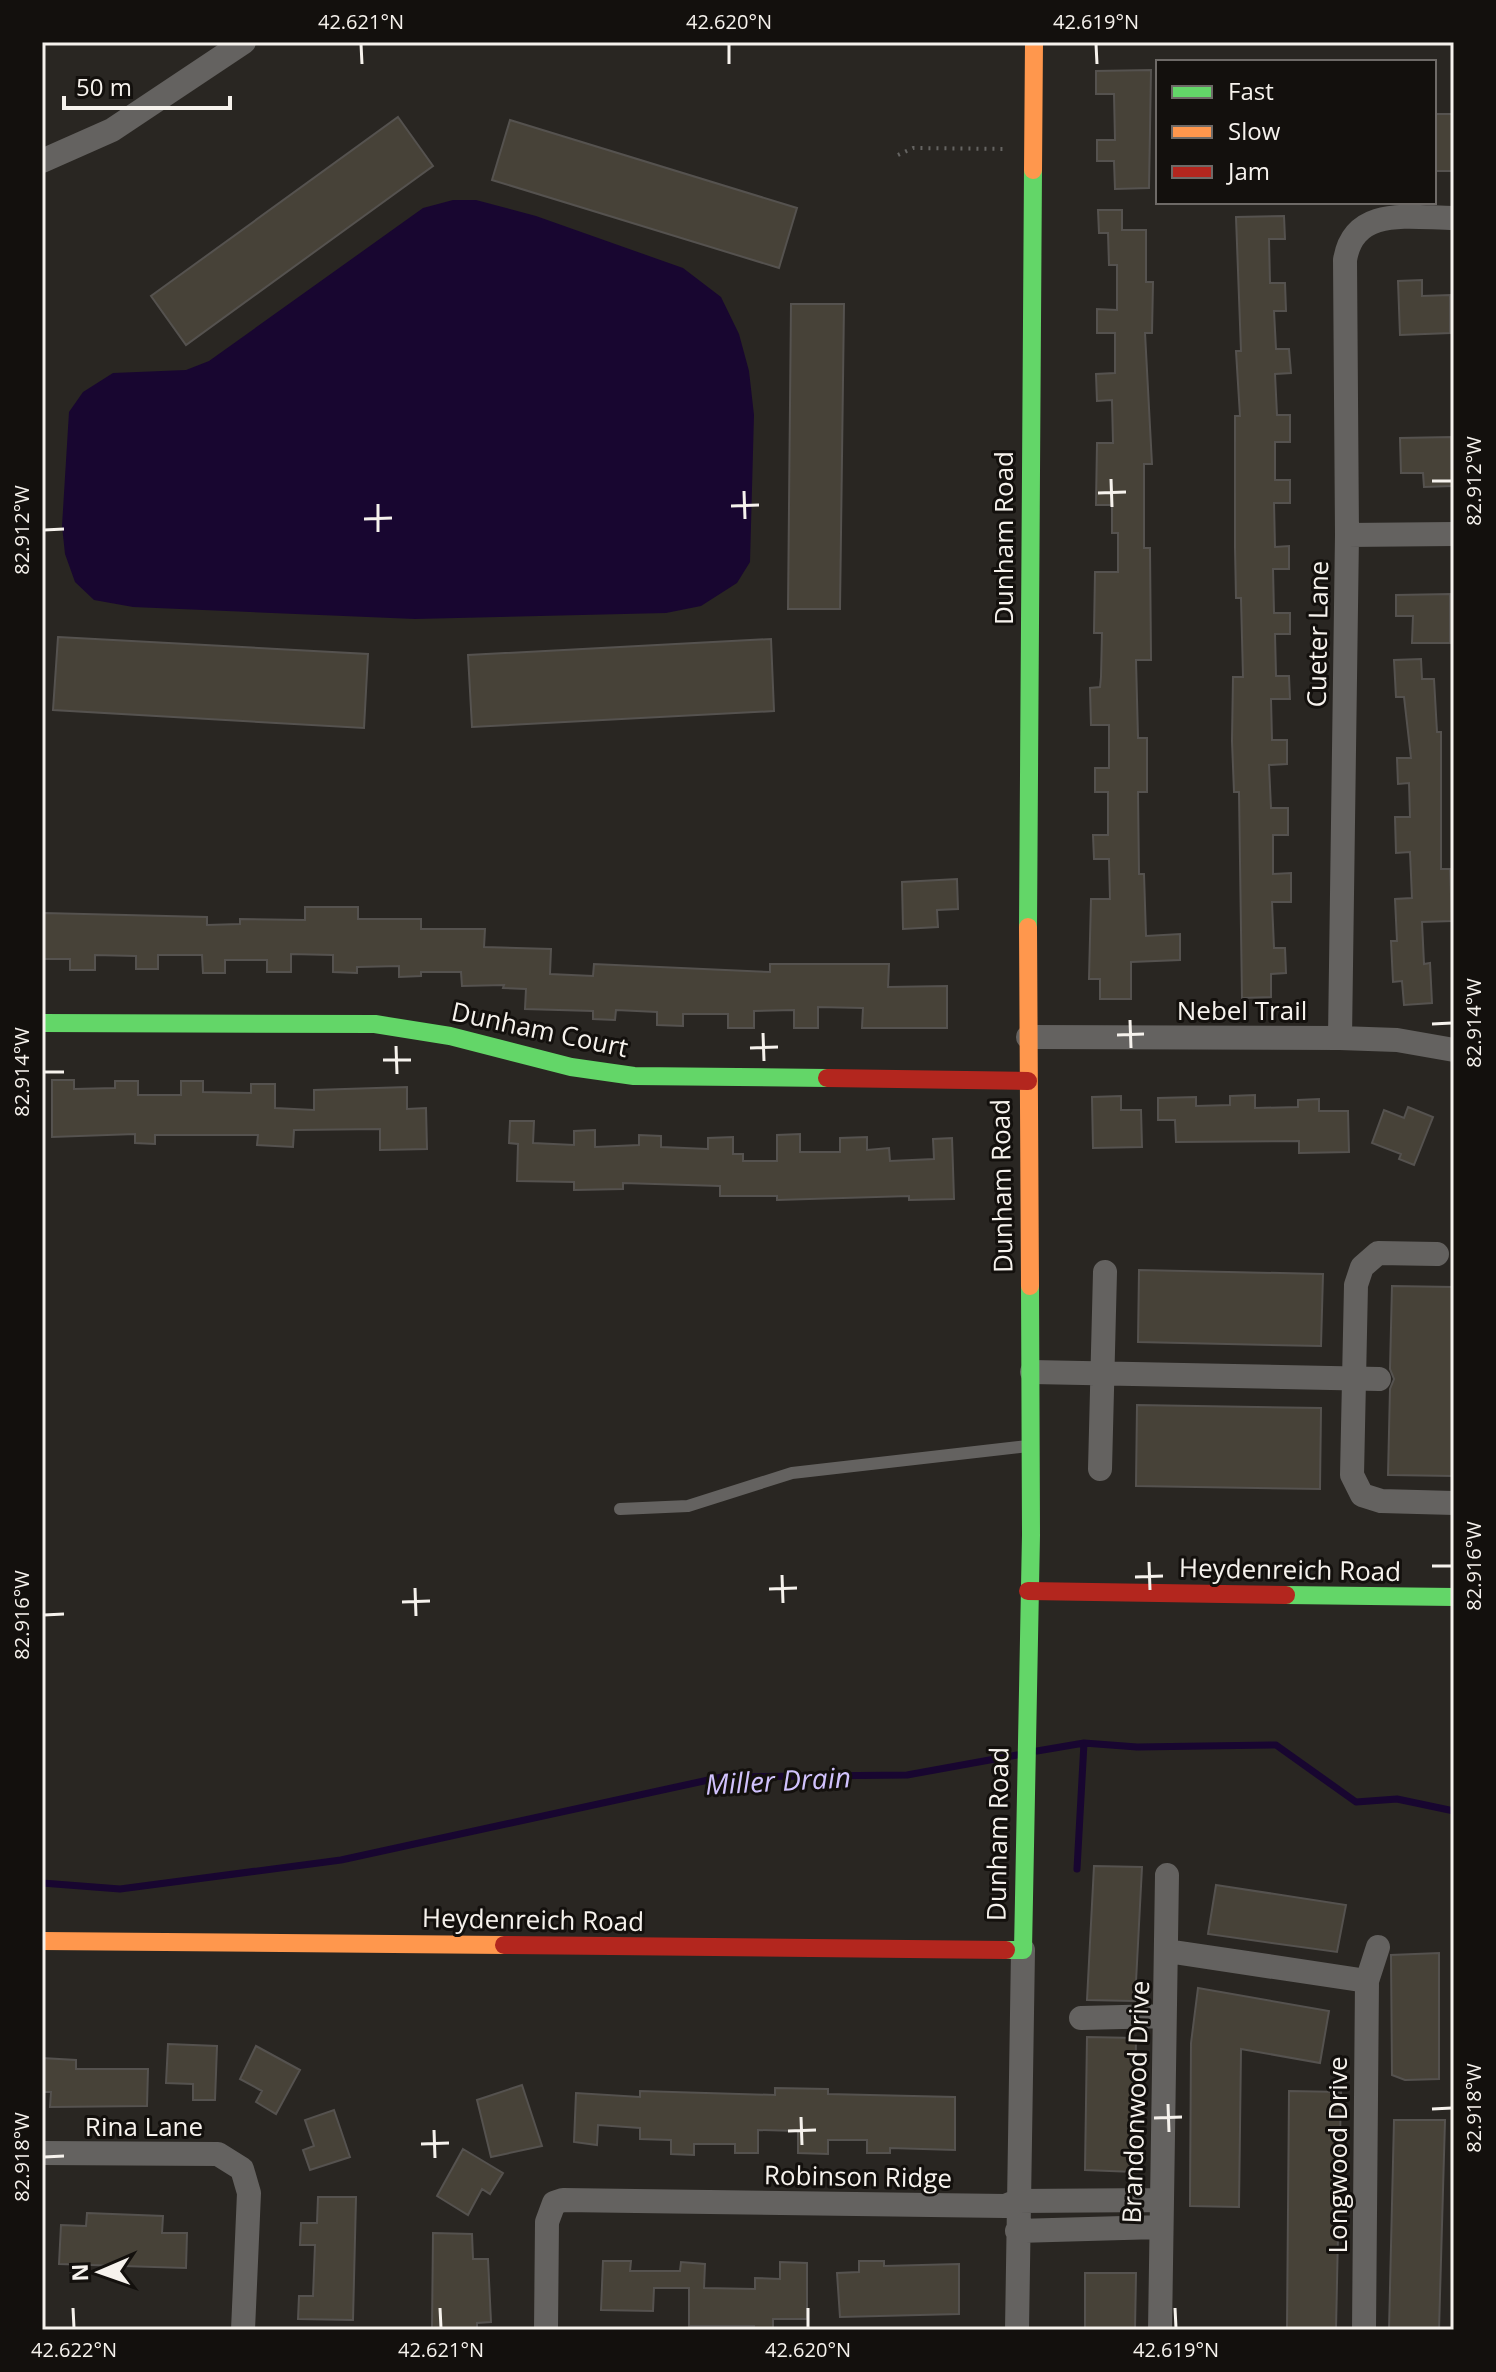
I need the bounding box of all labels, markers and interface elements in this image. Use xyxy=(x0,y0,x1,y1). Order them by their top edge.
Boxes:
text: 42.621°N xyxy=(318,8,404,35)
text: 42.620°N xyxy=(686,8,772,35)
text: 42.619°N xyxy=(1053,8,1139,35)
scale bar xyxy=(64,60,230,110)
legend xyxy=(1156,60,1436,204)
text: 50 m xyxy=(76,70,132,103)
text: Fast xyxy=(1228,74,1274,107)
text: Slow xyxy=(1228,114,1281,147)
text: Jam xyxy=(1226,154,1270,187)
text: 82.912°W xyxy=(1460,436,1487,526)
street label: Dunham Road xyxy=(985,451,1021,625)
text: 82.912°W xyxy=(8,485,35,575)
street label: Cueter Lane xyxy=(1298,560,1336,708)
text: 82.914°W xyxy=(1460,978,1487,1068)
street label: Nebel Trail xyxy=(1177,992,1307,1028)
street label: Dunham Court xyxy=(448,993,632,1065)
text: 82.914°W xyxy=(8,1027,35,1117)
street label: Dunham Road xyxy=(981,1099,1021,1273)
text: 82.916°W xyxy=(1460,1521,1487,1611)
street label: Heydenreich Road xyxy=(1179,1549,1401,1589)
text: 82.916°W xyxy=(8,1570,35,1660)
street label: Dunham Road xyxy=(977,1747,1017,1921)
water label: Miller Drain xyxy=(704,1757,852,1803)
street label: Heydenreich Road xyxy=(422,1899,644,1939)
street label: Brandonwood Drive xyxy=(1113,1980,1157,2224)
street label: Longwood Drive xyxy=(1319,2056,1355,2254)
text: 82.918°W xyxy=(1460,2063,1487,2153)
street label: Rina Lane xyxy=(85,2108,203,2144)
text: 82.918°W xyxy=(8,2112,35,2202)
street label: Robinson Ridge xyxy=(764,2156,952,2196)
north arrow xyxy=(60,2232,140,2312)
text: N xyxy=(64,2263,94,2282)
text: 42.622°N xyxy=(31,2336,117,2363)
text: 42.621°N xyxy=(398,2336,484,2363)
text: 42.620°N xyxy=(765,2336,851,2363)
text: 42.619°N xyxy=(1133,2336,1219,2363)

